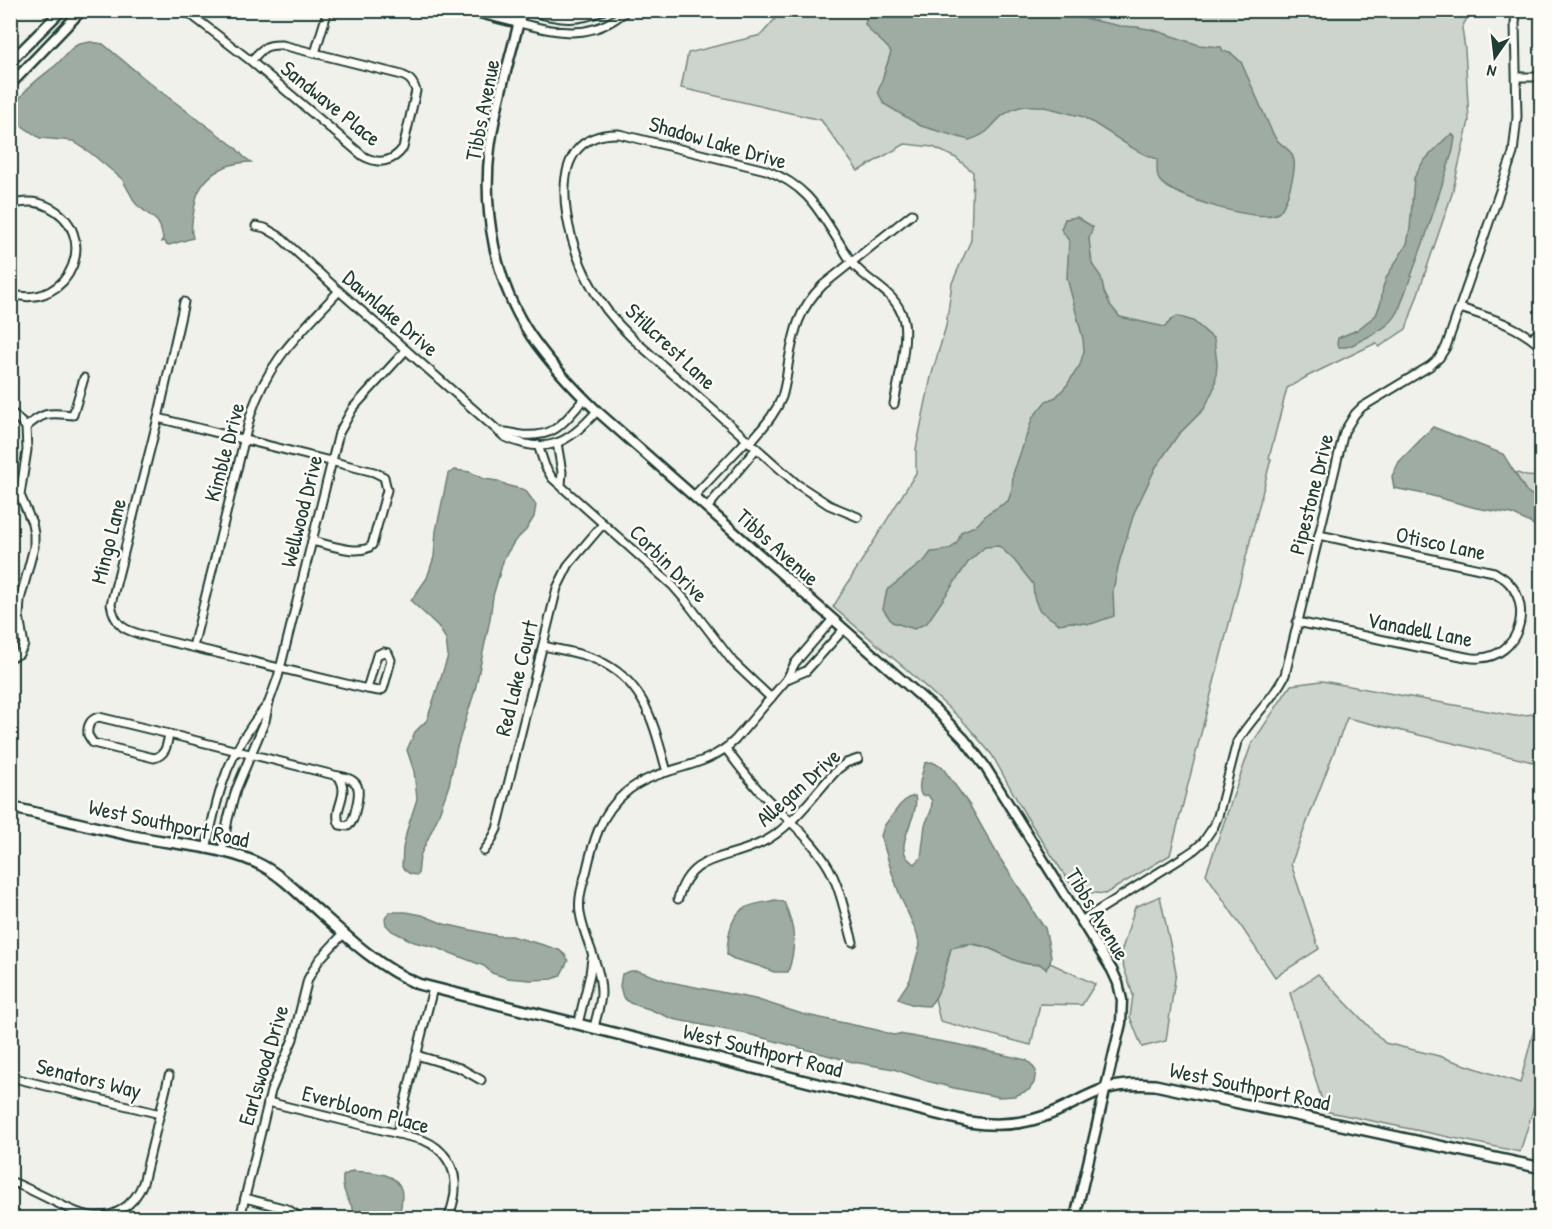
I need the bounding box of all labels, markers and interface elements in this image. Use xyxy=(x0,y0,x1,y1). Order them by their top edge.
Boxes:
north arrow xyxy=(1465,27,1525,87)
street label: Sandwave Place xyxy=(275,53,388,153)
street label: Tibbs Avenue xyxy=(457,57,507,163)
text: N xyxy=(1484,60,1498,83)
street label: Shadow Lake Drive xyxy=(646,108,791,176)
street label: Dawnlake Drive xyxy=(337,263,446,363)
street label: Stillcrest Lane xyxy=(619,296,723,396)
street label: Kimble Drive xyxy=(196,399,252,505)
street label: Pipestone Drive xyxy=(1281,430,1341,558)
street label: Wellwood Drive xyxy=(273,451,329,570)
street label: Mingo Lane xyxy=(83,495,133,587)
street label: Tibbs Avenue xyxy=(730,501,826,593)
street label: Corbin Drive xyxy=(623,517,715,609)
street label: Otisco Lane xyxy=(1393,519,1489,567)
street label: Vanadell Lane xyxy=(1365,604,1476,654)
street label: Red Lake Court xyxy=(487,617,545,739)
street label: Allegan Drive xyxy=(749,741,847,833)
street label: West Southport Road xyxy=(86,791,252,855)
street label: Tibbs Avenue xyxy=(1059,862,1137,966)
street label: Earlswood Drive xyxy=(231,1001,296,1129)
street label: West Southport Road xyxy=(680,1016,846,1084)
street label: Senators Way xyxy=(33,1050,145,1106)
street label: West Southport Road xyxy=(1167,1054,1333,1118)
street label: Everbloom Place xyxy=(299,1078,433,1140)

